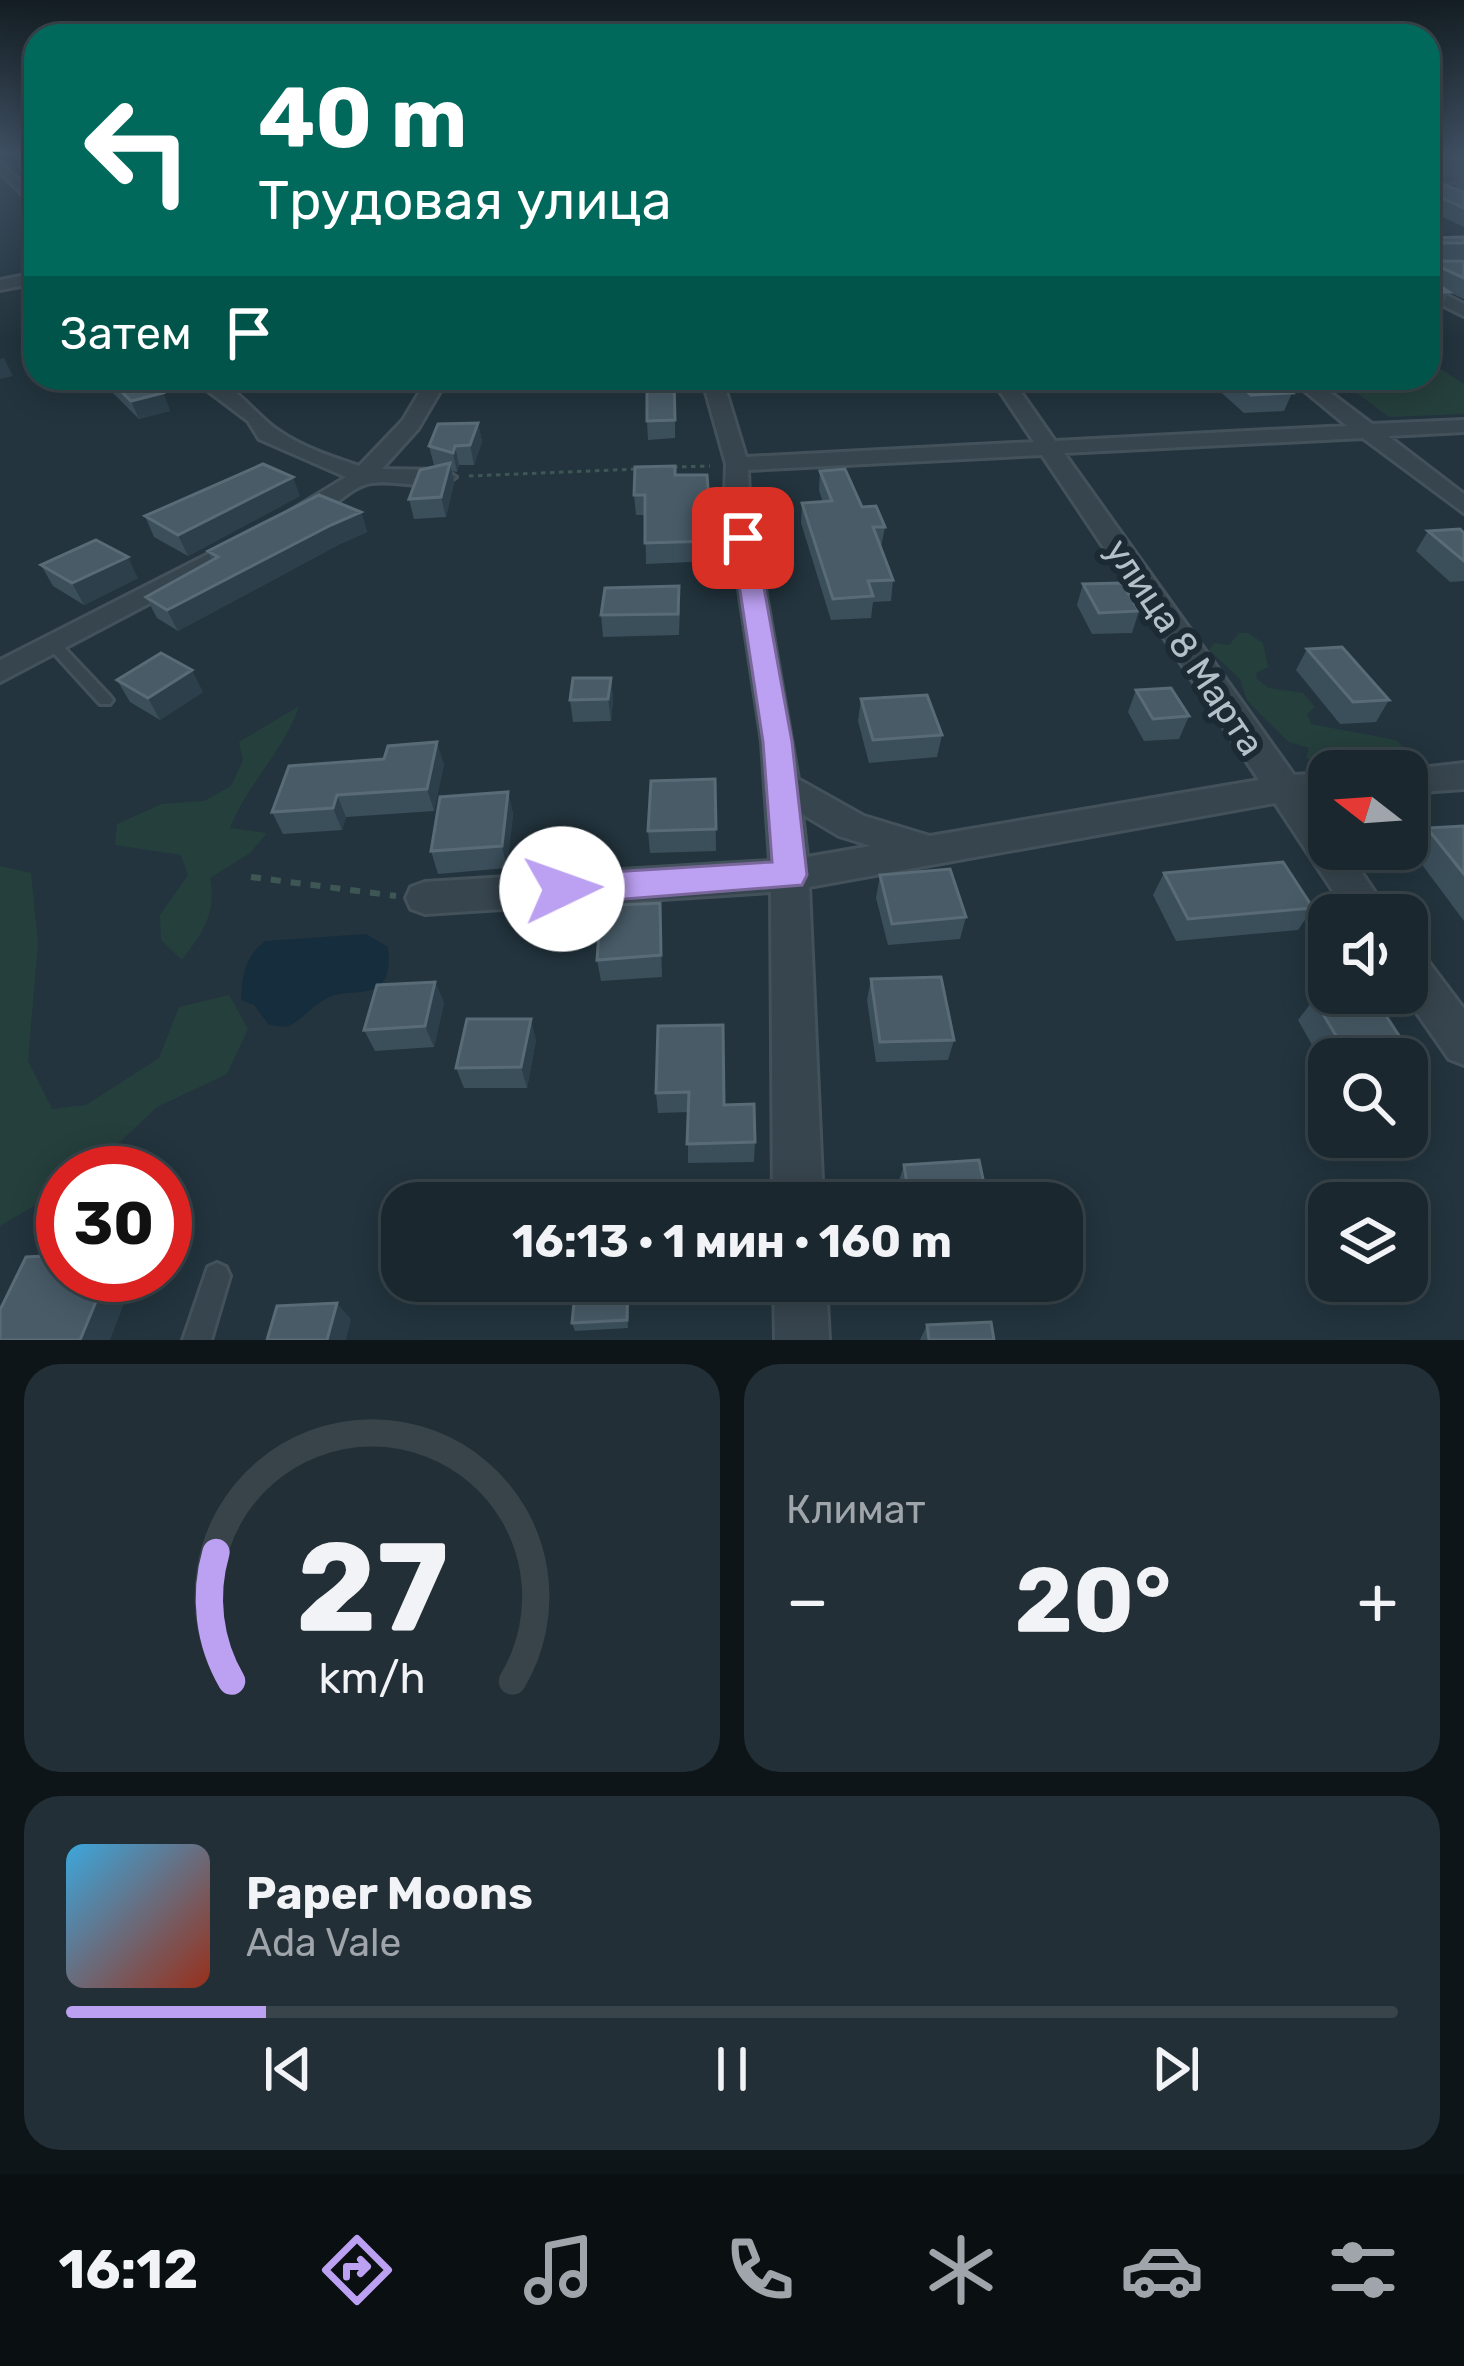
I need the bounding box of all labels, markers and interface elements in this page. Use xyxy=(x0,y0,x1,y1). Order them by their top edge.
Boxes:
text: 40 m xyxy=(258,68,467,168)
icon: left xyxy=(60,72,216,228)
text: Трудовая улица xyxy=(258,169,671,233)
icon: arrive xyxy=(216,300,282,366)
text: Затем xyxy=(60,307,192,360)
pin xyxy=(692,487,794,589)
icon: arrive xyxy=(710,505,776,571)
street label: улица 8 Марта xyxy=(1097,530,1273,764)
north arrow xyxy=(1308,750,1428,870)
map controls xyxy=(1308,750,1428,1302)
position arrow xyxy=(499,826,625,952)
button: sound xyxy=(1308,894,1428,1014)
button: search xyxy=(1308,1038,1428,1158)
speed limit sign: 30 xyxy=(36,1146,192,1302)
button: layers xyxy=(1308,1182,1428,1302)
text: 16:13 · 1 мин · 160 m xyxy=(512,1215,952,1268)
text: Климат xyxy=(786,1487,925,1533)
text: 27 xyxy=(296,1513,448,1661)
text: 20° xyxy=(1015,1547,1171,1654)
text: − xyxy=(786,1561,829,1640)
text: + xyxy=(1357,1561,1398,1640)
text: km/h xyxy=(318,1653,426,1704)
text: Paper Moons xyxy=(246,1867,533,1920)
text: Ada Vale xyxy=(246,1920,401,1966)
icon: previous xyxy=(255,2036,321,2102)
icon: pause xyxy=(699,2036,765,2102)
icon: next xyxy=(1143,2036,1209,2102)
icon: directions xyxy=(315,2228,399,2312)
icon: music xyxy=(517,2228,601,2312)
icon: phone xyxy=(718,2228,802,2312)
icon: climate xyxy=(919,2228,1003,2312)
icon: car xyxy=(1120,2228,1204,2312)
icon: filters xyxy=(1321,2228,1405,2312)
text: 16:12 xyxy=(59,2238,198,2302)

